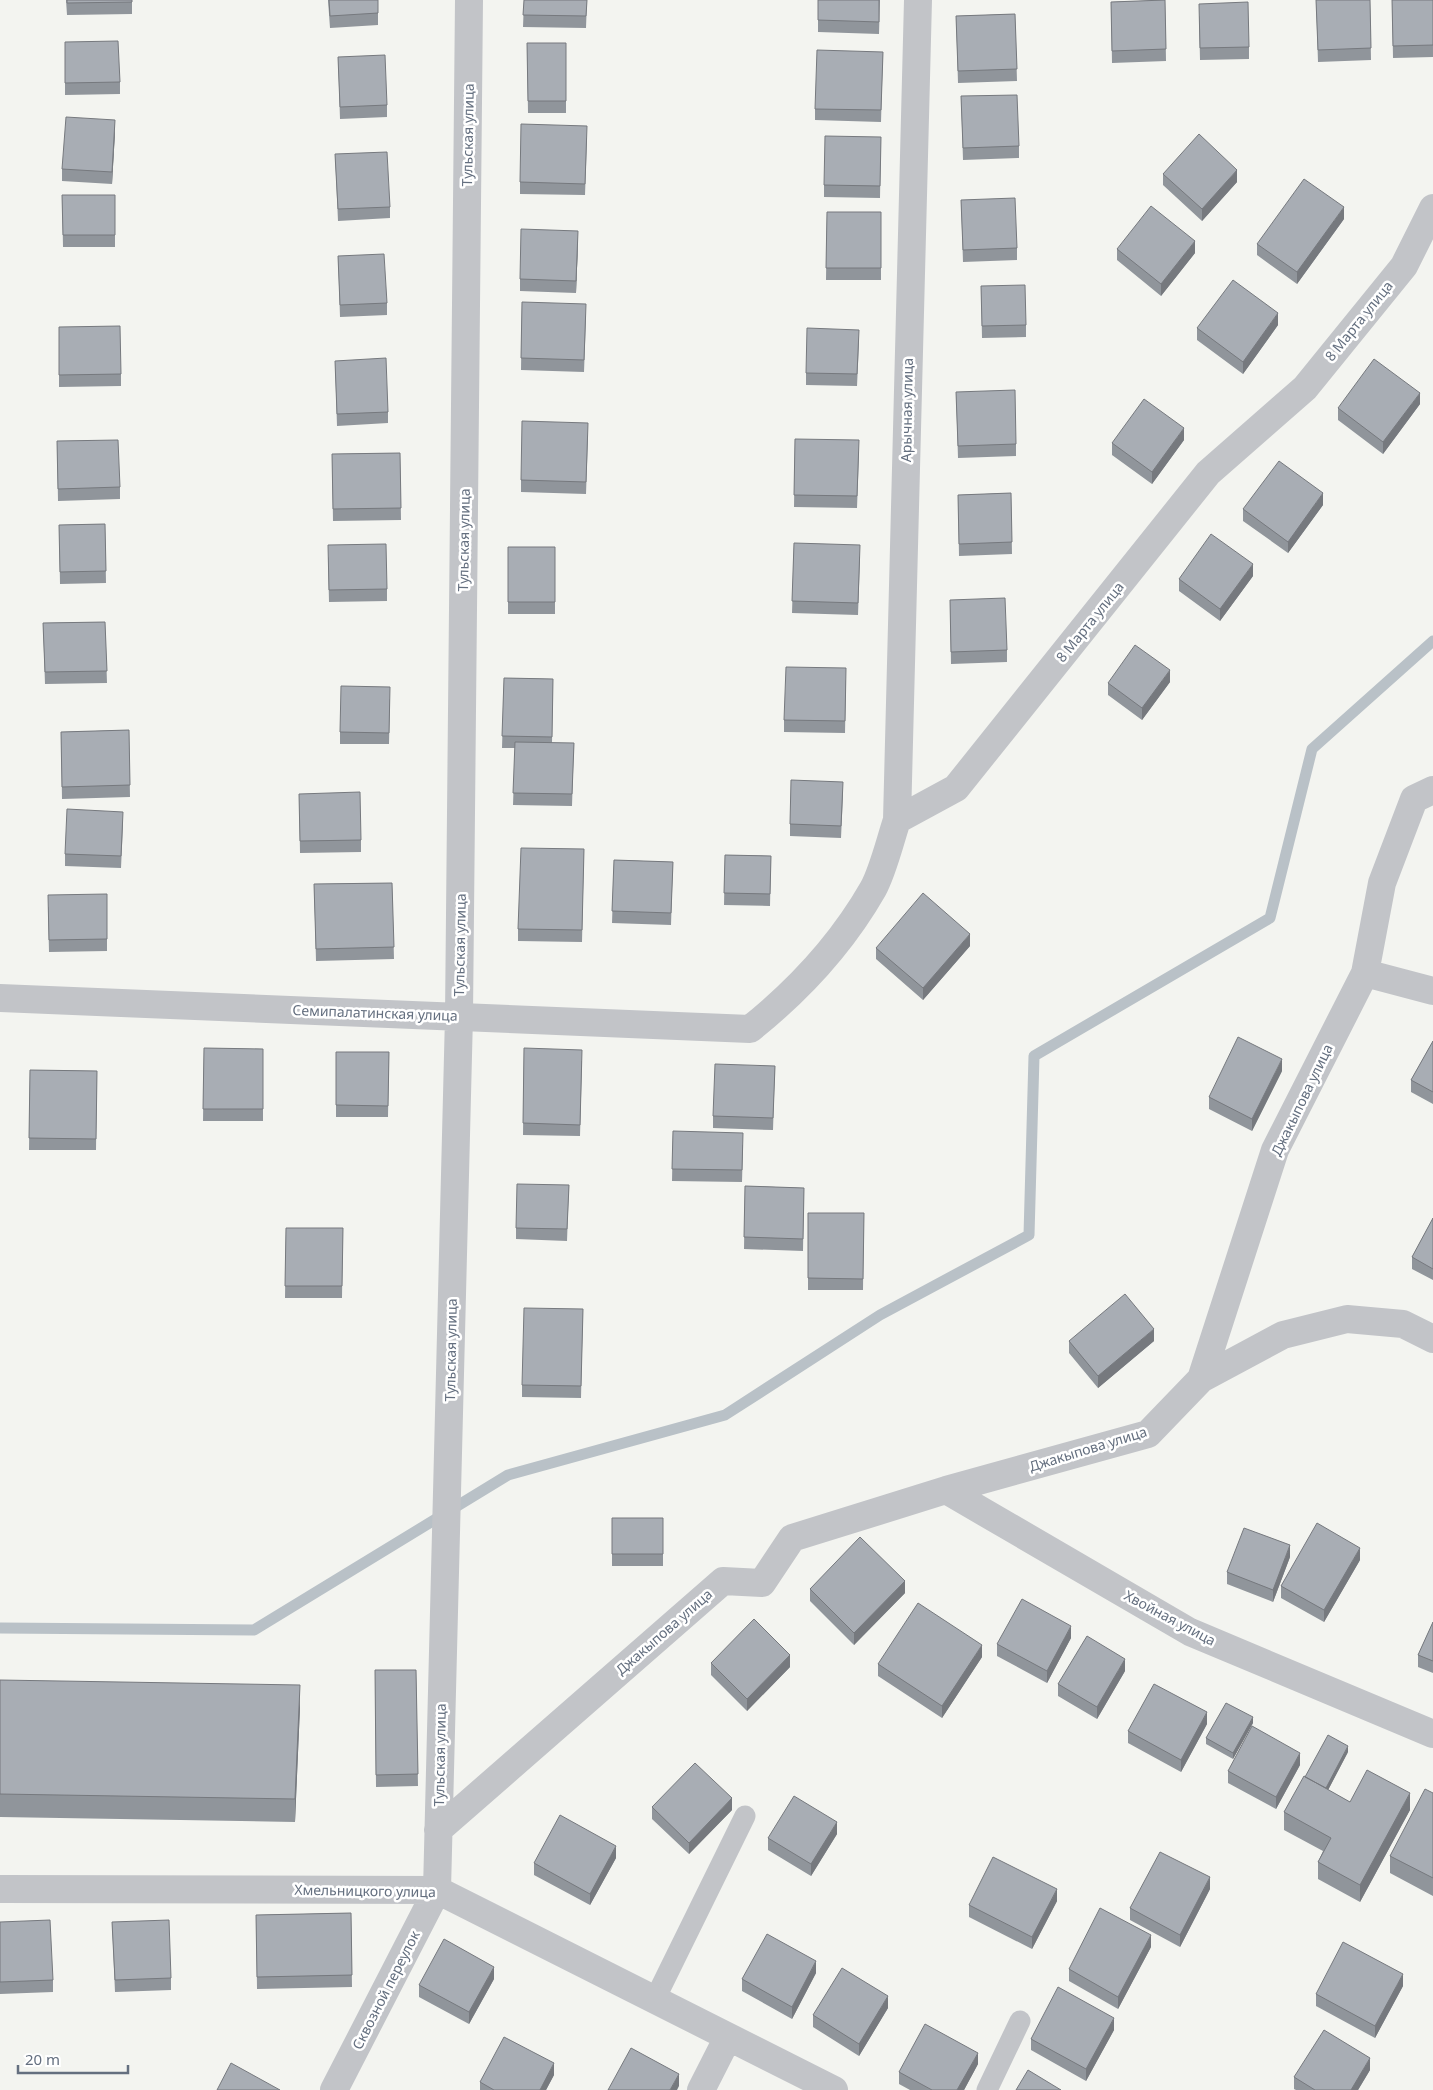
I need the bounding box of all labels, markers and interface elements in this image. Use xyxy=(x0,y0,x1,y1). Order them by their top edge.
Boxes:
street label: Тульская улица xyxy=(457,83,478,187)
street label: 8 Марта улица xyxy=(1320,277,1397,365)
street label: Арычная улица xyxy=(896,358,917,462)
street label: Тульская улица xyxy=(453,488,474,592)
street label: 8 Марта улица xyxy=(1051,578,1128,666)
street label: Тульская улица xyxy=(449,893,470,997)
street label: Семипалатинская улица xyxy=(292,1000,458,1025)
street label: Джакыпова улица xyxy=(1266,1041,1337,1159)
street label: Тульская улица xyxy=(440,1298,461,1402)
street label: Джакыпова улица xyxy=(1027,1422,1149,1475)
street label: Джакыпова улица xyxy=(611,1584,716,1679)
street label: Хвойная улица xyxy=(1121,1585,1219,1650)
street label: Тульская улица xyxy=(429,1703,450,1807)
street label: Хмельницкого улица xyxy=(294,1880,436,1901)
street label: Сквозной переулок xyxy=(347,1927,424,2052)
scale bar xyxy=(18,2042,128,2074)
text: 20 m xyxy=(25,2049,60,2069)

